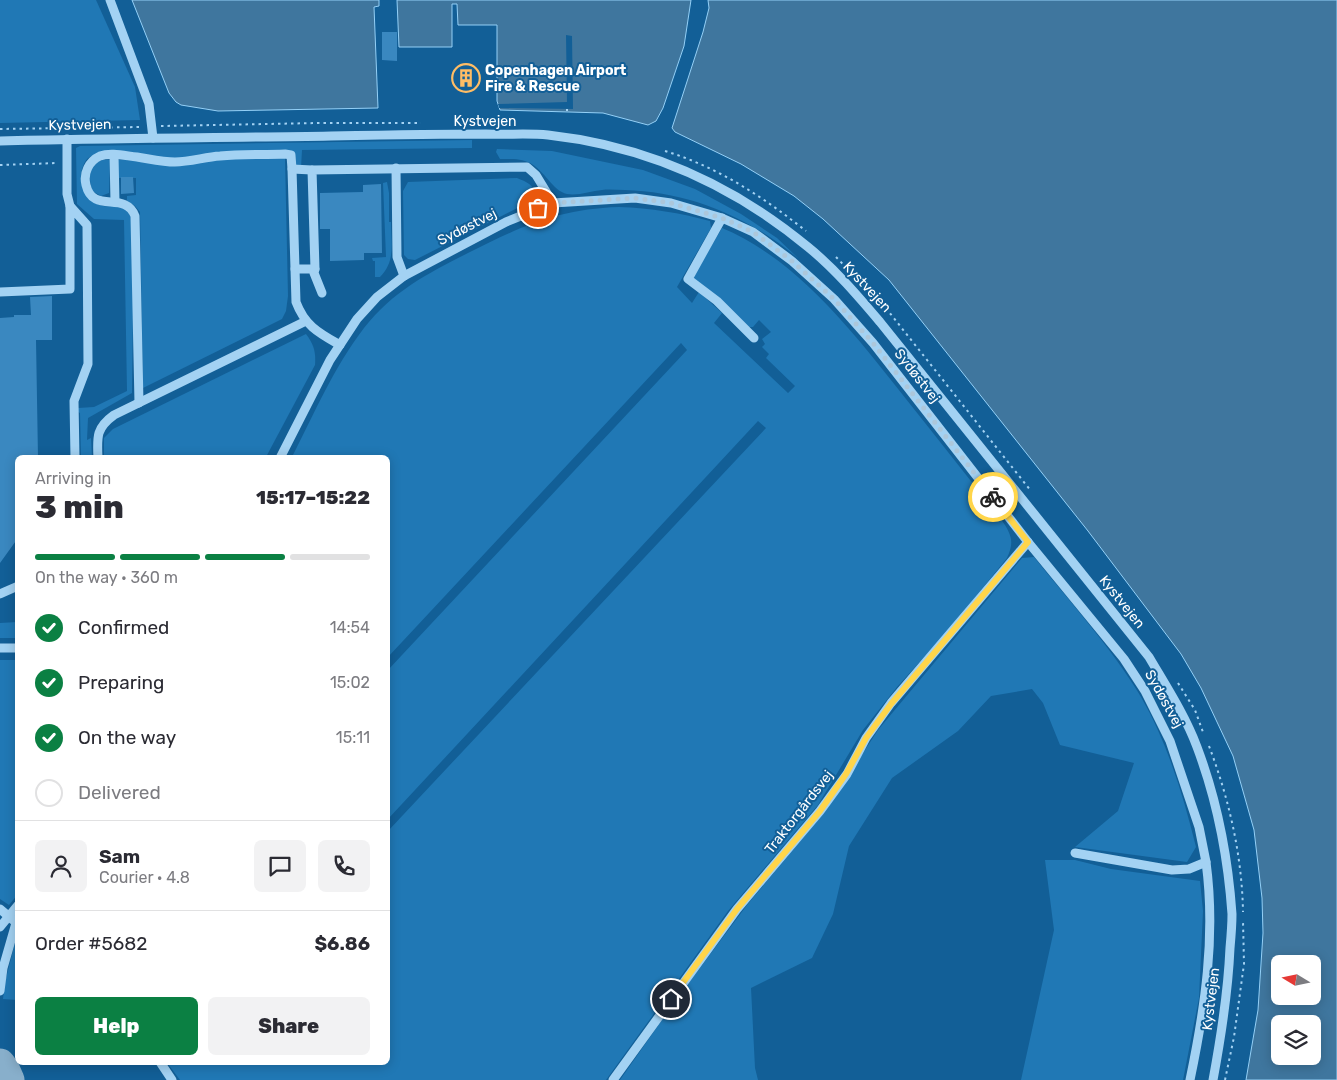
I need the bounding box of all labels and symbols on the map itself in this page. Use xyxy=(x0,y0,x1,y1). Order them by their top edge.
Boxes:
place label: Copenhagen Airport Fire & Rescue xyxy=(485,62,627,95)
building icon: Copenhagen Airport Fire & Rescue xyxy=(451,63,481,93)
street label: Kystvejen xyxy=(453,113,517,130)
street label: Kystvejen xyxy=(48,116,112,134)
pin xyxy=(517,187,559,229)
street label: Sydøstvej xyxy=(435,205,499,249)
street label: Kystvejen xyxy=(839,258,895,316)
street label: Sydøstvej xyxy=(891,346,943,406)
courier xyxy=(968,472,1018,522)
street label: Kystvejen xyxy=(1096,572,1148,632)
street label: Sydøstvej xyxy=(1141,667,1187,731)
street label: Traktorgårdsvej xyxy=(761,767,837,857)
north arrow xyxy=(1271,955,1321,1005)
street label: Kystvejen xyxy=(1199,967,1223,1031)
pin xyxy=(650,978,692,1020)

